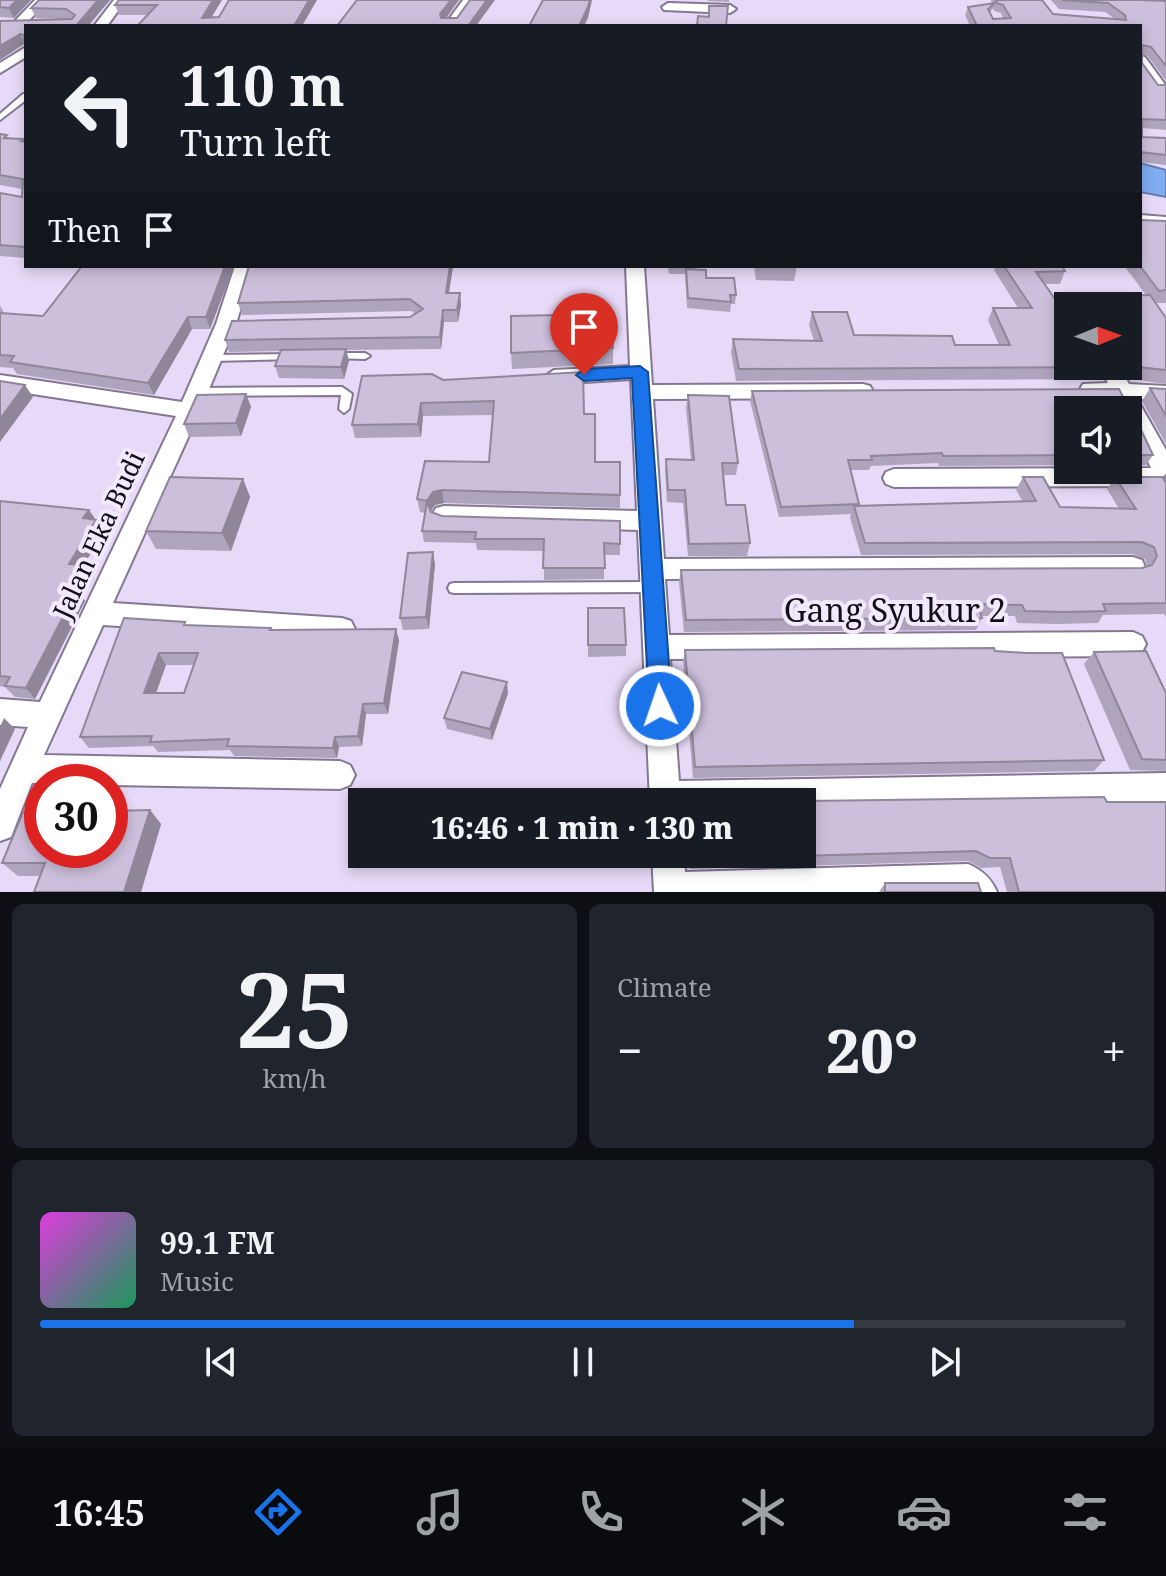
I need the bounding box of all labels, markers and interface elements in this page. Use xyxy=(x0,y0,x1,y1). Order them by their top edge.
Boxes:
text: 110 m xyxy=(180,46,345,122)
icon: left xyxy=(48,56,152,160)
text: Turn left xyxy=(180,118,331,167)
icon: arrive xyxy=(137,208,181,252)
text: Then xyxy=(48,210,121,251)
north arrow xyxy=(1054,292,1142,380)
map controls xyxy=(1054,292,1142,484)
pin xyxy=(550,293,618,375)
icon: arrive xyxy=(562,305,606,349)
button: sound xyxy=(1054,396,1142,484)
street label: Jalan Eka Budi xyxy=(43,445,153,625)
street label: Gang Syukur 2 xyxy=(784,588,1006,631)
position arrow xyxy=(618,664,702,748)
speed limit sign: 30 xyxy=(24,764,128,868)
text: 16:46 · 1 min · 130 m xyxy=(431,807,733,848)
text: 25 xyxy=(236,937,353,1078)
text: Climate xyxy=(617,969,712,1005)
text: 20° xyxy=(826,1009,918,1091)
text: − xyxy=(617,1020,642,1080)
text: + xyxy=(1101,1020,1126,1080)
text: km/h xyxy=(263,1060,326,1096)
text: 99.1 FM xyxy=(160,1222,275,1263)
text: Music xyxy=(160,1263,234,1299)
icon: previous xyxy=(199,1340,243,1384)
icon: pause xyxy=(561,1340,605,1384)
icon: next xyxy=(923,1340,967,1384)
icon: directions xyxy=(250,1484,306,1540)
icon: music xyxy=(412,1484,468,1540)
icon: phone xyxy=(573,1484,629,1540)
icon: climate xyxy=(735,1484,791,1540)
icon: car xyxy=(896,1484,952,1540)
icon: filters xyxy=(1057,1484,1113,1540)
text: 16:45 xyxy=(53,1488,145,1537)

